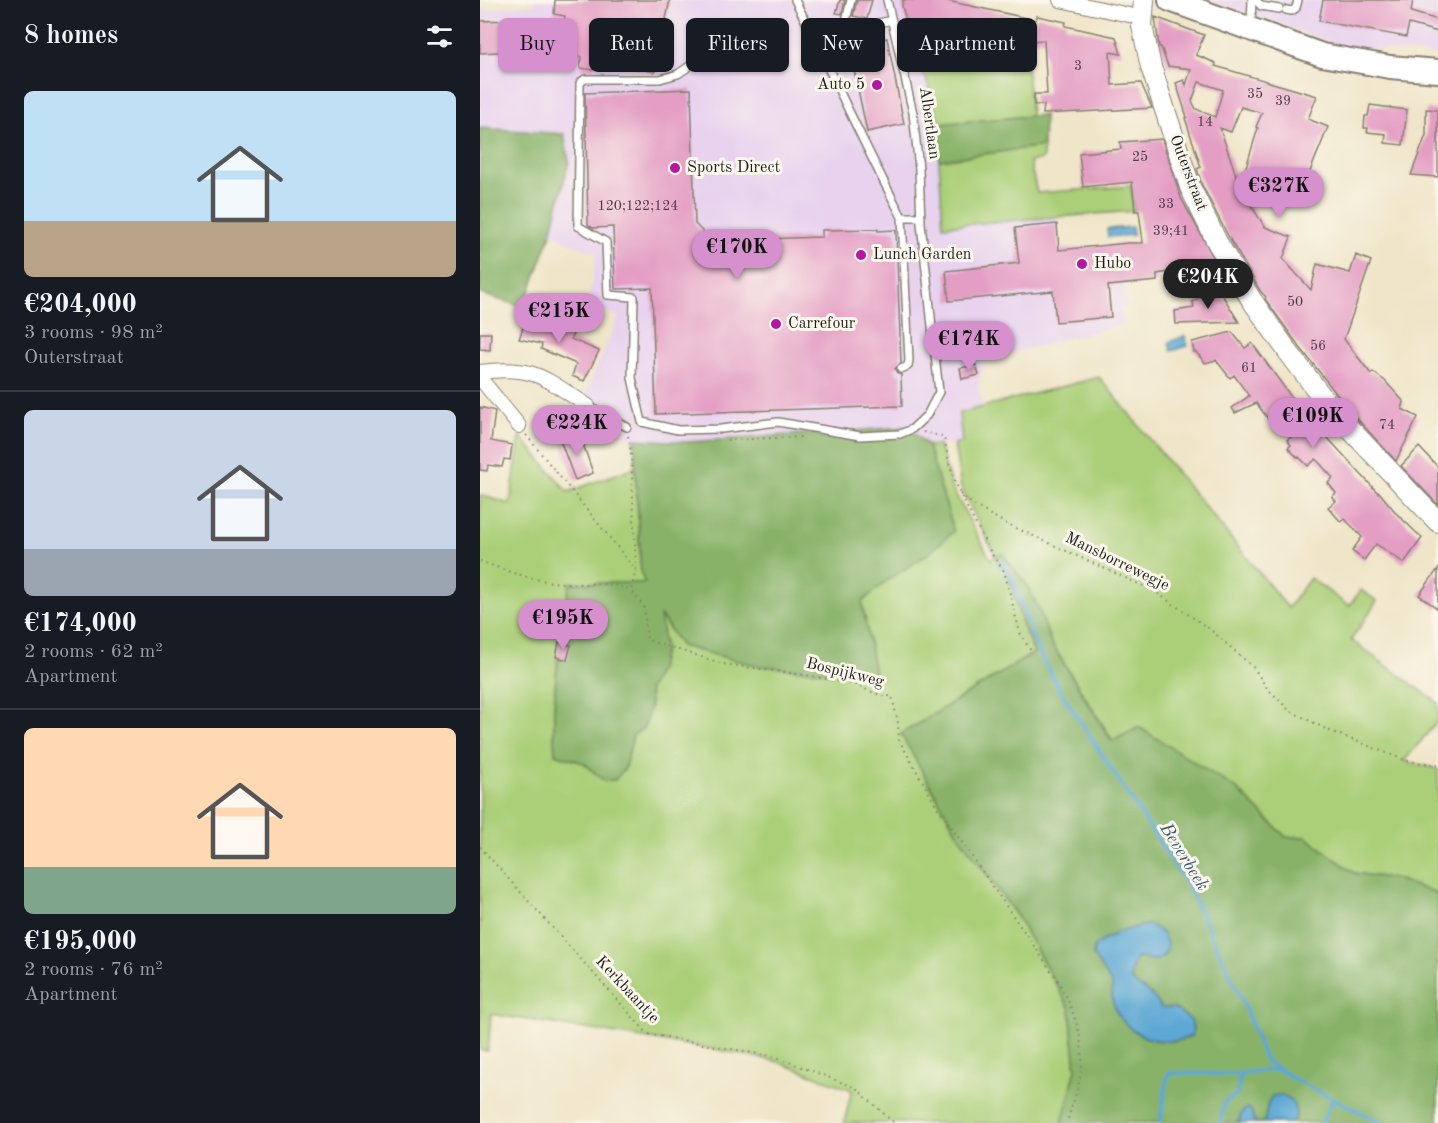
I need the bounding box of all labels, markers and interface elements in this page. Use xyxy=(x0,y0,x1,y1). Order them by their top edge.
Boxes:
chip: Buy xyxy=(498,18,577,72)
chip: Rent xyxy=(589,18,674,72)
chip: Filters xyxy=(686,18,789,72)
chip: New xyxy=(801,18,885,72)
chip: Apartment xyxy=(897,18,1037,72)
icon: filters xyxy=(423,20,456,53)
text: 8 homes xyxy=(24,23,118,49)
house number: 3 xyxy=(1074,59,1082,73)
place label: Auto 5 xyxy=(817,77,865,93)
marker: Auto 5 xyxy=(870,78,884,92)
street label: Albertlaan xyxy=(916,86,942,161)
house number: 35 xyxy=(1247,87,1263,101)
house number: 39 xyxy=(1275,94,1291,108)
house number: 14 xyxy=(1197,115,1213,129)
icon: home xyxy=(186,130,294,238)
street label: Outerstraat xyxy=(1166,133,1210,213)
house number: 25 xyxy=(1132,150,1148,164)
place label: Sports Direct xyxy=(687,160,780,176)
marker: Sports Direct xyxy=(668,161,682,175)
pin: €327K xyxy=(1237,168,1321,219)
text: €327K xyxy=(1248,177,1310,197)
house number: 33 xyxy=(1158,197,1174,211)
house number: 120;122;124 xyxy=(598,199,678,213)
house number: 39;41 xyxy=(1153,224,1189,238)
pin: €170K xyxy=(695,229,779,280)
text: €170K xyxy=(706,238,768,258)
place label: Lunch Garden xyxy=(873,247,972,263)
marker: Lunch Garden xyxy=(854,248,868,262)
place label: Hubo xyxy=(1094,256,1131,272)
marker: Hubo xyxy=(1075,257,1089,271)
pin: €204K xyxy=(1166,259,1250,310)
text: €204K xyxy=(1177,268,1239,288)
text: €204,000 xyxy=(24,292,137,318)
pin: €215K xyxy=(517,293,601,344)
house number: 50 xyxy=(1287,295,1303,309)
text: €215K xyxy=(528,302,590,322)
place label: Carrefour xyxy=(788,316,856,332)
marker: Carrefour xyxy=(769,317,783,331)
pin: €174K xyxy=(927,321,1011,372)
text: 3 rooms · 98 m² xyxy=(24,323,163,343)
text: €174K xyxy=(938,330,1000,350)
house number: 56 xyxy=(1310,339,1326,353)
text: Outerstraat xyxy=(24,348,124,368)
house number: 61 xyxy=(1241,361,1257,375)
pin: €109K xyxy=(1271,398,1355,449)
pin: €224K xyxy=(535,405,619,456)
text: €109K xyxy=(1282,407,1344,427)
text: €224K xyxy=(546,414,608,434)
house number: 74 xyxy=(1379,418,1395,432)
icon: home xyxy=(186,449,294,557)
street label: Mansborrewegje xyxy=(1062,530,1172,594)
pin: €195K xyxy=(521,600,605,651)
text: €195K xyxy=(532,609,594,629)
text: €174,000 xyxy=(24,611,137,637)
text: 2 rooms · 62 m² xyxy=(24,642,163,662)
street label: Bospijkweg xyxy=(804,656,886,690)
text: Apartment xyxy=(24,667,118,687)
icon: home xyxy=(186,767,294,875)
water label: Beverbeek xyxy=(1156,819,1212,894)
text: €195,000 xyxy=(24,929,137,955)
street label: Kerkbaantje xyxy=(592,953,662,1027)
text: 2 rooms · 76 m² xyxy=(24,960,163,980)
text: Apartment xyxy=(24,985,118,1005)

